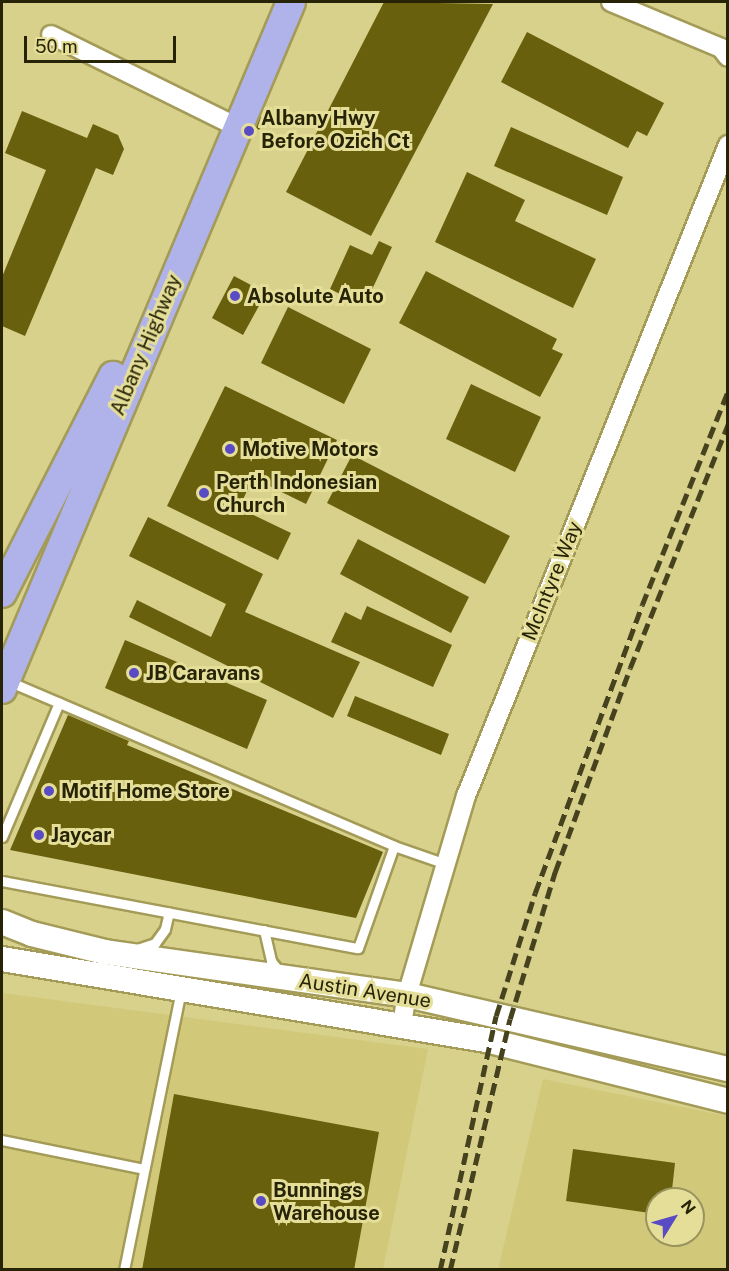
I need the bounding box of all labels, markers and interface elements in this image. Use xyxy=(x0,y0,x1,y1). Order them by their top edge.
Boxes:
scale bar xyxy=(27,24,178,62)
text: 50 m xyxy=(35,36,78,57)
place label: Albany Hwy Before Ozich Ct xyxy=(261,107,410,154)
marker: Albany Hwy Before Ozich Ct xyxy=(242,124,256,138)
street label: Albany Highway xyxy=(106,271,186,419)
place label: Absolute Auto xyxy=(247,284,384,308)
marker: Absolute Auto xyxy=(228,289,242,303)
place label: Motive Motors xyxy=(242,437,379,461)
marker: Motive Motors xyxy=(223,442,237,456)
place label: Perth Indonesian Church xyxy=(216,470,377,517)
marker: Perth Indonesian Church xyxy=(197,486,211,500)
street label: McIntyre Way xyxy=(517,518,587,644)
place label: JB Caravans xyxy=(146,661,260,685)
marker: JB Caravans xyxy=(127,666,141,680)
place label: Motif Home Store xyxy=(61,779,230,803)
marker: Motif Home Store xyxy=(42,784,56,798)
place label: Jaycar xyxy=(51,823,111,847)
marker: Jaycar xyxy=(32,828,46,842)
street label: Austin Avenue xyxy=(297,969,433,1013)
place label: Bunnings Warehouse xyxy=(273,1178,380,1225)
north arrow xyxy=(645,1187,705,1247)
marker: Bunnings Warehouse xyxy=(254,1194,268,1208)
text: N xyxy=(677,1196,700,1218)

